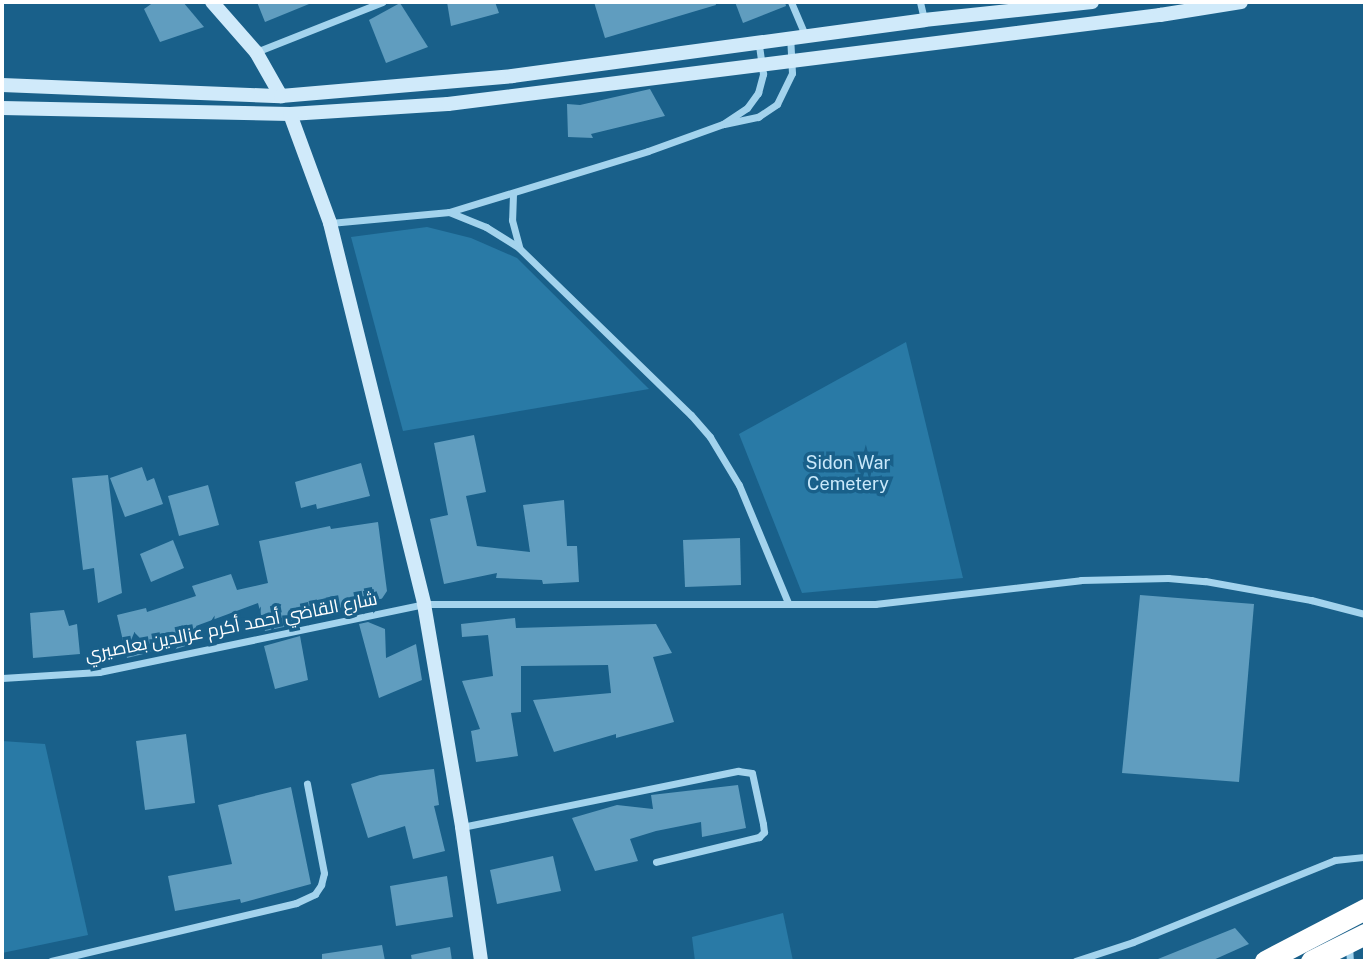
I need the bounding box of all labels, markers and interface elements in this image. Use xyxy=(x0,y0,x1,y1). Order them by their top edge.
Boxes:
park label: Sidon War Cemetery xyxy=(805,453,891,496)
street label: شارع القاضي أحمد أكرم عزالدين بعاصيري xyxy=(83,588,379,666)

